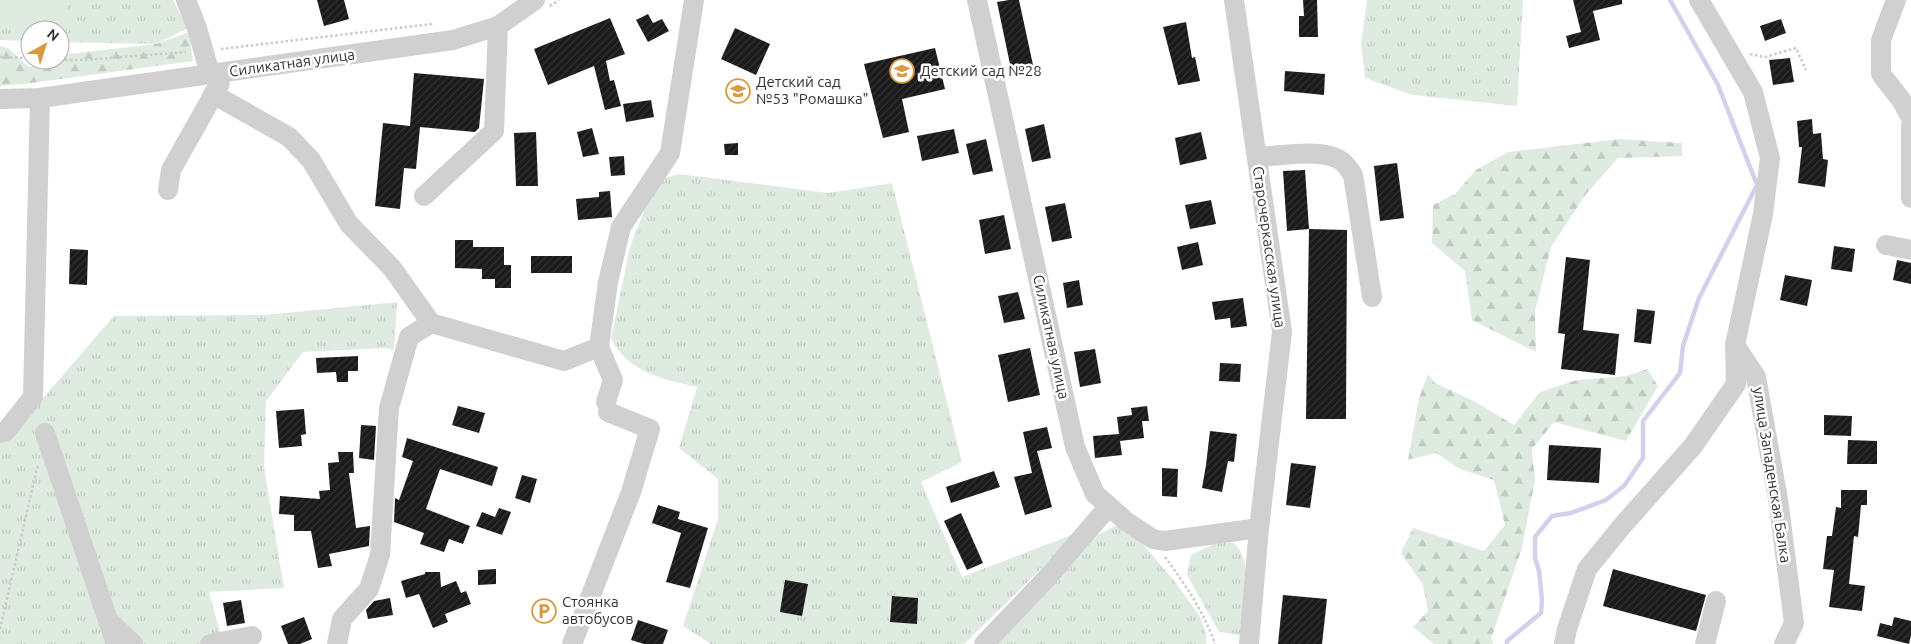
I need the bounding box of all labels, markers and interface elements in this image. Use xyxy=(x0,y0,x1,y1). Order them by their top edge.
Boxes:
north arrow xyxy=(20,20,70,70)
text: N xyxy=(44,25,62,44)
street label: Силикатная улица xyxy=(228,45,356,80)
school or university icon: Детский сад №28 xyxy=(889,58,915,84)
place label: Детский сад №28 xyxy=(920,62,1042,79)
place label: Детский сад №53 "Ромашка" xyxy=(756,73,868,107)
school or university icon: Детский сад №53 "Ромашка" xyxy=(725,78,751,104)
street label: Старочеркасская улица xyxy=(1250,165,1289,329)
street label: Силикатная улица xyxy=(1030,273,1073,401)
street label: улица Западенская Балка xyxy=(1750,386,1795,564)
place label: Стоянка автобусов xyxy=(562,593,633,627)
parking icon: Стоянка автобусов xyxy=(531,598,557,624)

